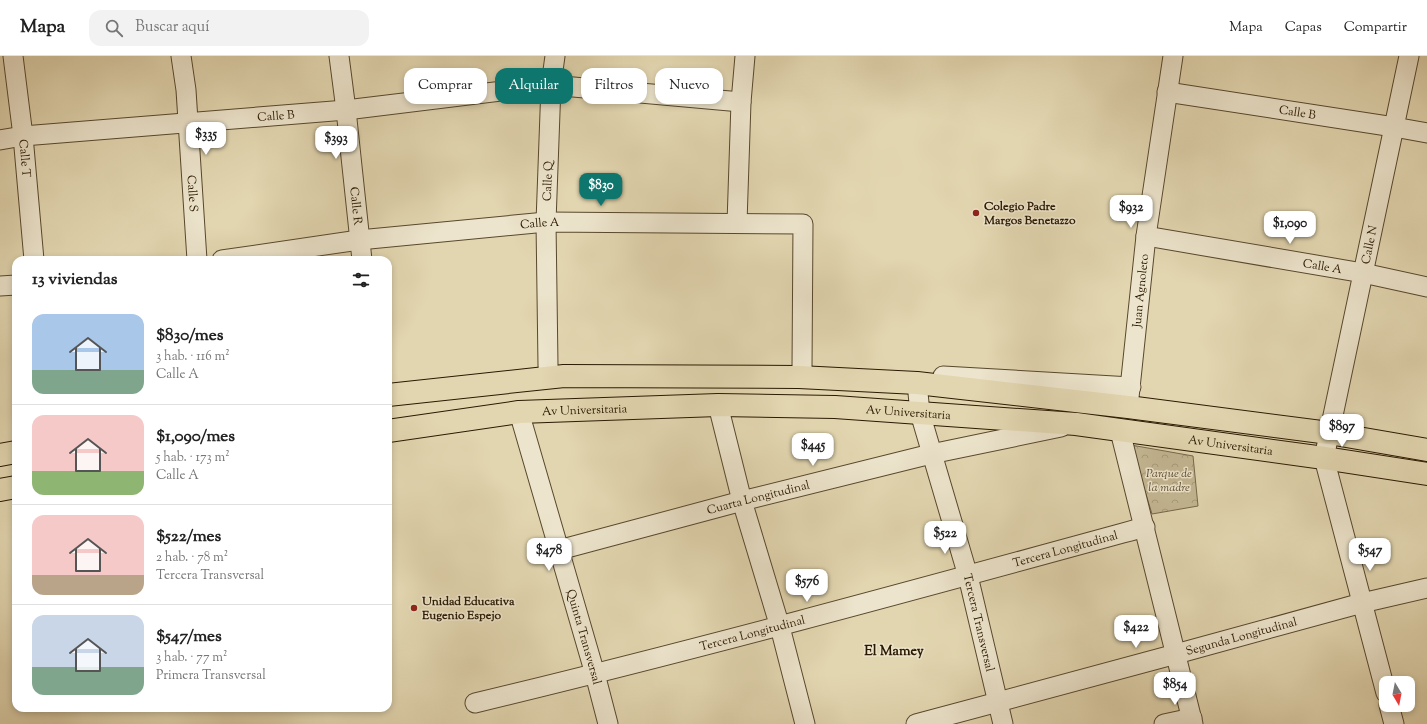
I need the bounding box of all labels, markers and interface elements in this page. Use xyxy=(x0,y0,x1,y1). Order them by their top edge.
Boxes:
search box xyxy=(89,10,369,46)
text: Mapa xyxy=(20,14,65,41)
icon: search xyxy=(103,17,125,39)
text: Buscar aquí xyxy=(135,17,209,38)
text: Mapa xyxy=(1229,18,1263,38)
text: Capas xyxy=(1285,18,1322,38)
text: Compartir xyxy=(1344,18,1407,38)
chip: Comprar xyxy=(404,68,487,104)
chip: Alquilar xyxy=(495,68,573,104)
chip: Filtros xyxy=(581,68,647,104)
chip: Nuevo xyxy=(655,68,723,104)
street label: Calle B xyxy=(1277,101,1318,125)
street label: Calle B xyxy=(257,106,296,127)
pin: $335 xyxy=(182,122,230,156)
text: $335 xyxy=(195,126,217,144)
pin: $393 xyxy=(312,126,360,160)
text: $393 xyxy=(324,130,348,148)
street label: Calle T xyxy=(13,139,35,179)
street label: Calle Q xyxy=(539,159,558,201)
pin: $830 xyxy=(577,173,625,207)
street label: Calle S xyxy=(182,174,202,213)
text: $830 xyxy=(588,177,614,195)
street label: Calle R xyxy=(344,186,366,227)
pin: $932 xyxy=(1107,195,1155,229)
place label: Colegio Padre Margos Benetazzo xyxy=(983,198,1076,230)
text: $932 xyxy=(1119,199,1143,217)
marker: Colegio Padre Margos Benetazzo xyxy=(971,208,981,218)
pin: $1,090 xyxy=(1257,211,1323,245)
street label: Calle A xyxy=(519,214,560,234)
text: $1,090 xyxy=(1273,215,1307,233)
street label: Calle N xyxy=(1357,223,1383,266)
street label: Juan Agnoleto xyxy=(1128,253,1154,329)
street label: Calle A xyxy=(1301,255,1344,279)
text: 13 viviendas xyxy=(32,268,117,292)
icon: filters xyxy=(350,269,372,291)
text: $830/mes xyxy=(156,324,223,348)
icon: home xyxy=(64,330,112,378)
text: 3 hab. · 116 m² xyxy=(156,348,230,366)
text: Calle A xyxy=(156,366,199,384)
street label: Av Universitaria xyxy=(542,400,628,421)
street label: Av Universitaria xyxy=(865,401,952,425)
pin: $897 xyxy=(1318,414,1366,448)
text: $897 xyxy=(1329,418,1355,436)
text: $1,090/mes xyxy=(156,425,235,449)
icon: home xyxy=(64,431,112,479)
street label: Av Universitaria xyxy=(1187,431,1274,461)
pin: $445 xyxy=(789,433,837,467)
text: $445 xyxy=(801,437,825,455)
text: 5 hab. · 173 m² xyxy=(156,449,230,467)
park label: Parque de la madre xyxy=(1146,465,1192,497)
text: Calle A xyxy=(156,467,199,485)
street label: Cuarta Longitudinal xyxy=(705,476,812,520)
pin: $522 xyxy=(921,521,969,555)
text: $522/mes xyxy=(156,525,221,549)
text: $522 xyxy=(933,525,957,543)
street label: Tercera Longitudinal xyxy=(1011,527,1121,573)
icon: home xyxy=(64,531,112,579)
pin: $478 xyxy=(525,538,573,572)
pin: $547 xyxy=(1346,538,1394,572)
text: $478 xyxy=(536,542,562,560)
text: $547 xyxy=(1358,542,1382,560)
text: 2 hab. · 78 m² xyxy=(156,549,228,567)
text: Tercera Transversal xyxy=(156,567,264,585)
pin: $576 xyxy=(783,569,831,603)
street label: Tercera Transversal xyxy=(958,572,998,674)
text: $576 xyxy=(795,573,819,591)
street label: Quinta Transversal xyxy=(561,587,606,687)
place label: Unidad Educativa Eugenio Espejo xyxy=(421,593,515,625)
marker: Unidad Educativa Eugenio Espejo xyxy=(409,603,419,613)
street label: Tercera Longitudinal xyxy=(698,611,808,656)
street label: Segunda Longitudinal xyxy=(1184,613,1300,661)
pin: $422 xyxy=(1112,615,1160,649)
text: $422 xyxy=(1123,619,1149,637)
text: $547/mes xyxy=(156,625,222,649)
icon: home xyxy=(64,631,112,679)
district label: El Mamey xyxy=(864,642,924,662)
text: 3 hab. · 77 m² xyxy=(156,649,227,667)
text: Primera Transversal xyxy=(156,667,266,685)
pin: $854 xyxy=(1151,672,1199,706)
text: $854 xyxy=(1163,676,1187,694)
north arrow xyxy=(1379,676,1415,712)
map controls xyxy=(1379,676,1415,712)

